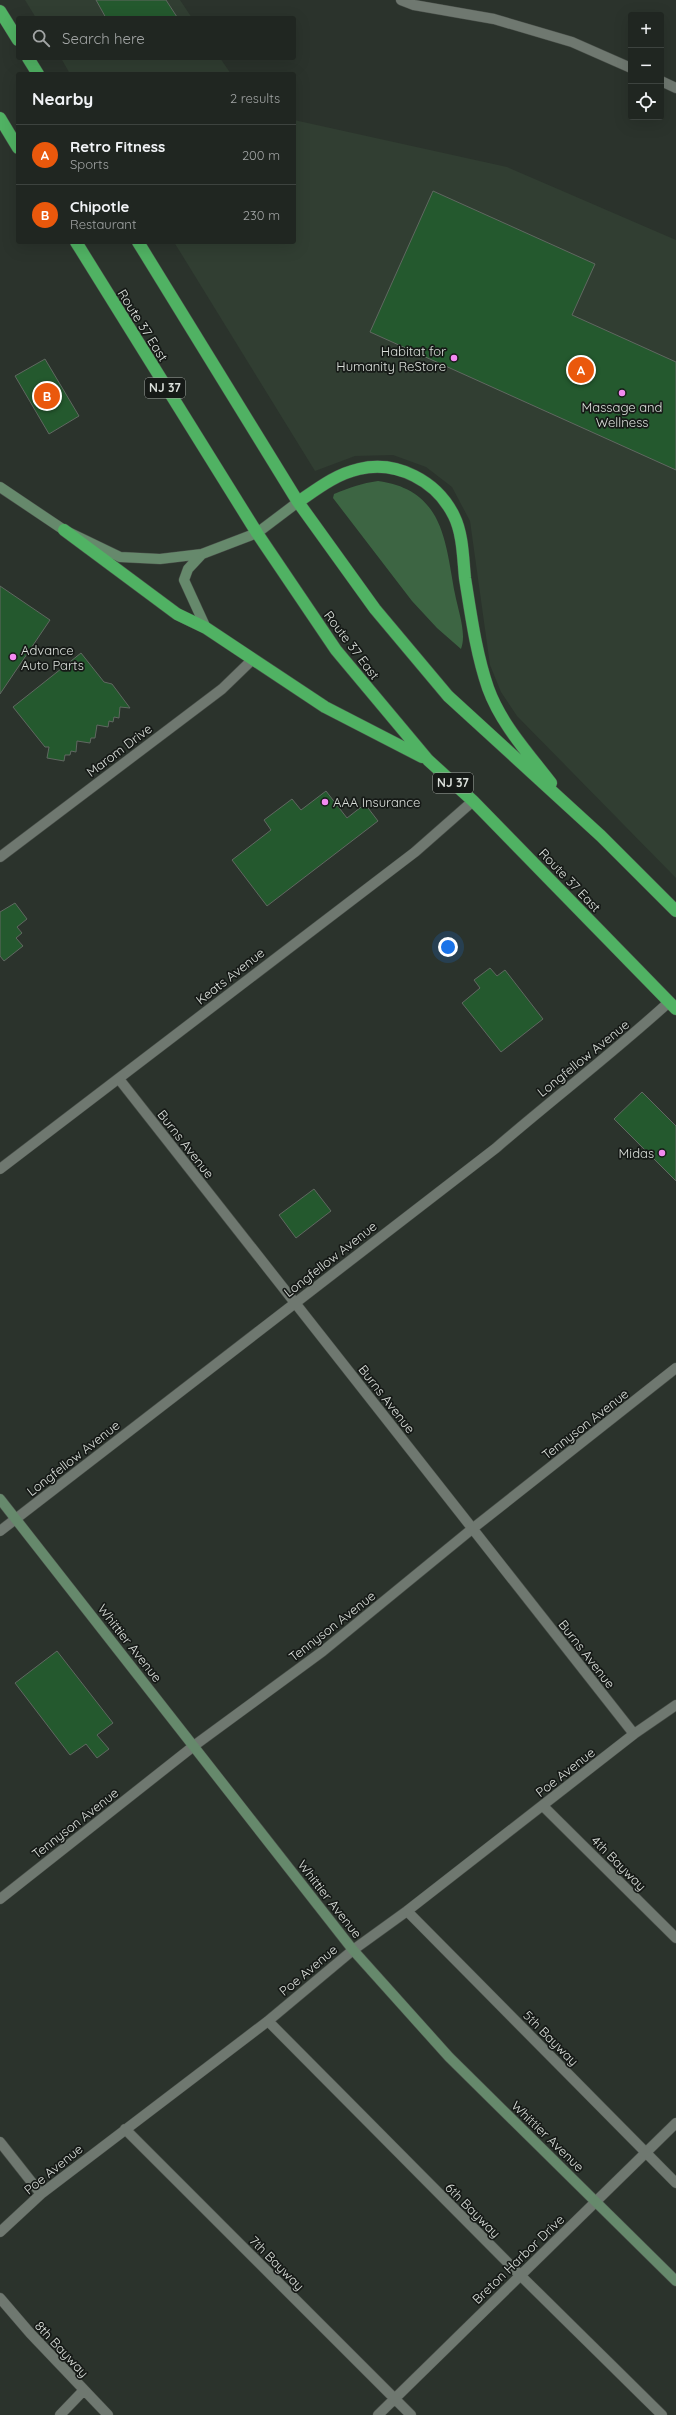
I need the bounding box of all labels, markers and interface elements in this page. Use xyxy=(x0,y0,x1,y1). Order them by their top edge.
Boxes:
map controls xyxy=(628,12,664,120)
button: + xyxy=(628,12,664,48)
search box xyxy=(16,16,296,60)
icon: search xyxy=(30,27,52,49)
text: Search here xyxy=(62,29,145,48)
button: − xyxy=(628,48,664,84)
button: locate xyxy=(628,84,664,120)
text: Nearby xyxy=(32,88,93,109)
text: 2 results xyxy=(230,90,280,106)
text: Retro Fitness xyxy=(70,137,165,156)
text: A xyxy=(41,147,49,163)
text: 200 m xyxy=(242,147,280,163)
text: Sports xyxy=(70,156,109,172)
text: Chipotle xyxy=(70,197,129,216)
text: B xyxy=(41,207,49,223)
text: 230 m xyxy=(243,207,280,223)
text: Restaurant xyxy=(70,216,136,232)
street label: Route 37 East xyxy=(115,286,171,364)
place label: Habitat for Humanity ReStore xyxy=(336,343,446,374)
marker: Habitat for Humanity ReStore xyxy=(449,353,459,363)
pin: A xyxy=(568,355,594,385)
road number: NJ 37 xyxy=(145,378,185,398)
pin: B xyxy=(34,381,60,411)
marker: Massage and Wellness xyxy=(617,388,627,398)
place label: Massage and Wellness xyxy=(582,399,662,430)
street label: Route 37 East xyxy=(321,607,383,683)
place label: Advance Auto Parts xyxy=(21,642,84,673)
marker: Advance Auto Parts xyxy=(8,652,18,662)
street label: Marom Drive xyxy=(83,720,155,780)
road number: NJ 37 xyxy=(433,773,473,793)
place label: AAA Insurance xyxy=(333,794,420,810)
marker: AAA Insurance xyxy=(320,797,330,807)
street label: Route 37 East xyxy=(536,845,604,915)
your location xyxy=(438,937,458,957)
street label: Keats Avenue xyxy=(193,944,267,1008)
street label: Longfellow Avenue xyxy=(534,1016,632,1100)
street label: Burns Avenue xyxy=(154,1107,218,1181)
place label: Midas xyxy=(619,1145,654,1161)
marker: Midas xyxy=(657,1148,667,1158)
street label: Longfellow Avenue xyxy=(280,1218,380,1300)
street label: Burns Avenue xyxy=(355,1362,419,1436)
street label: Tennyson Avenue xyxy=(539,1385,631,1463)
street label: Longfellow Avenue xyxy=(23,1417,123,1499)
street label: Tennyson Avenue xyxy=(286,1587,378,1665)
street label: Whittier Avenue xyxy=(95,1601,165,1685)
street label: Burns Avenue xyxy=(555,1617,619,1691)
street label: Poe Avenue xyxy=(532,1744,598,1800)
street label: Tennyson Avenue xyxy=(29,1784,121,1862)
street label: 4th Bayway xyxy=(588,1832,650,1894)
street label: Whittier Avenue xyxy=(295,1857,365,1941)
street label: Poe Avenue xyxy=(276,1941,340,1999)
street label: 5th Bayway xyxy=(520,2007,582,2069)
street label: Whittier Avenue xyxy=(508,2097,588,2175)
street label: Poe Avenue xyxy=(20,2140,86,2198)
street label: 6th Bayway xyxy=(442,2179,504,2241)
street label: Breton Harbor Drive xyxy=(469,2211,567,2307)
street label: 7th Bayway xyxy=(246,2232,308,2294)
street label: 8th Bayway xyxy=(32,2318,92,2380)

